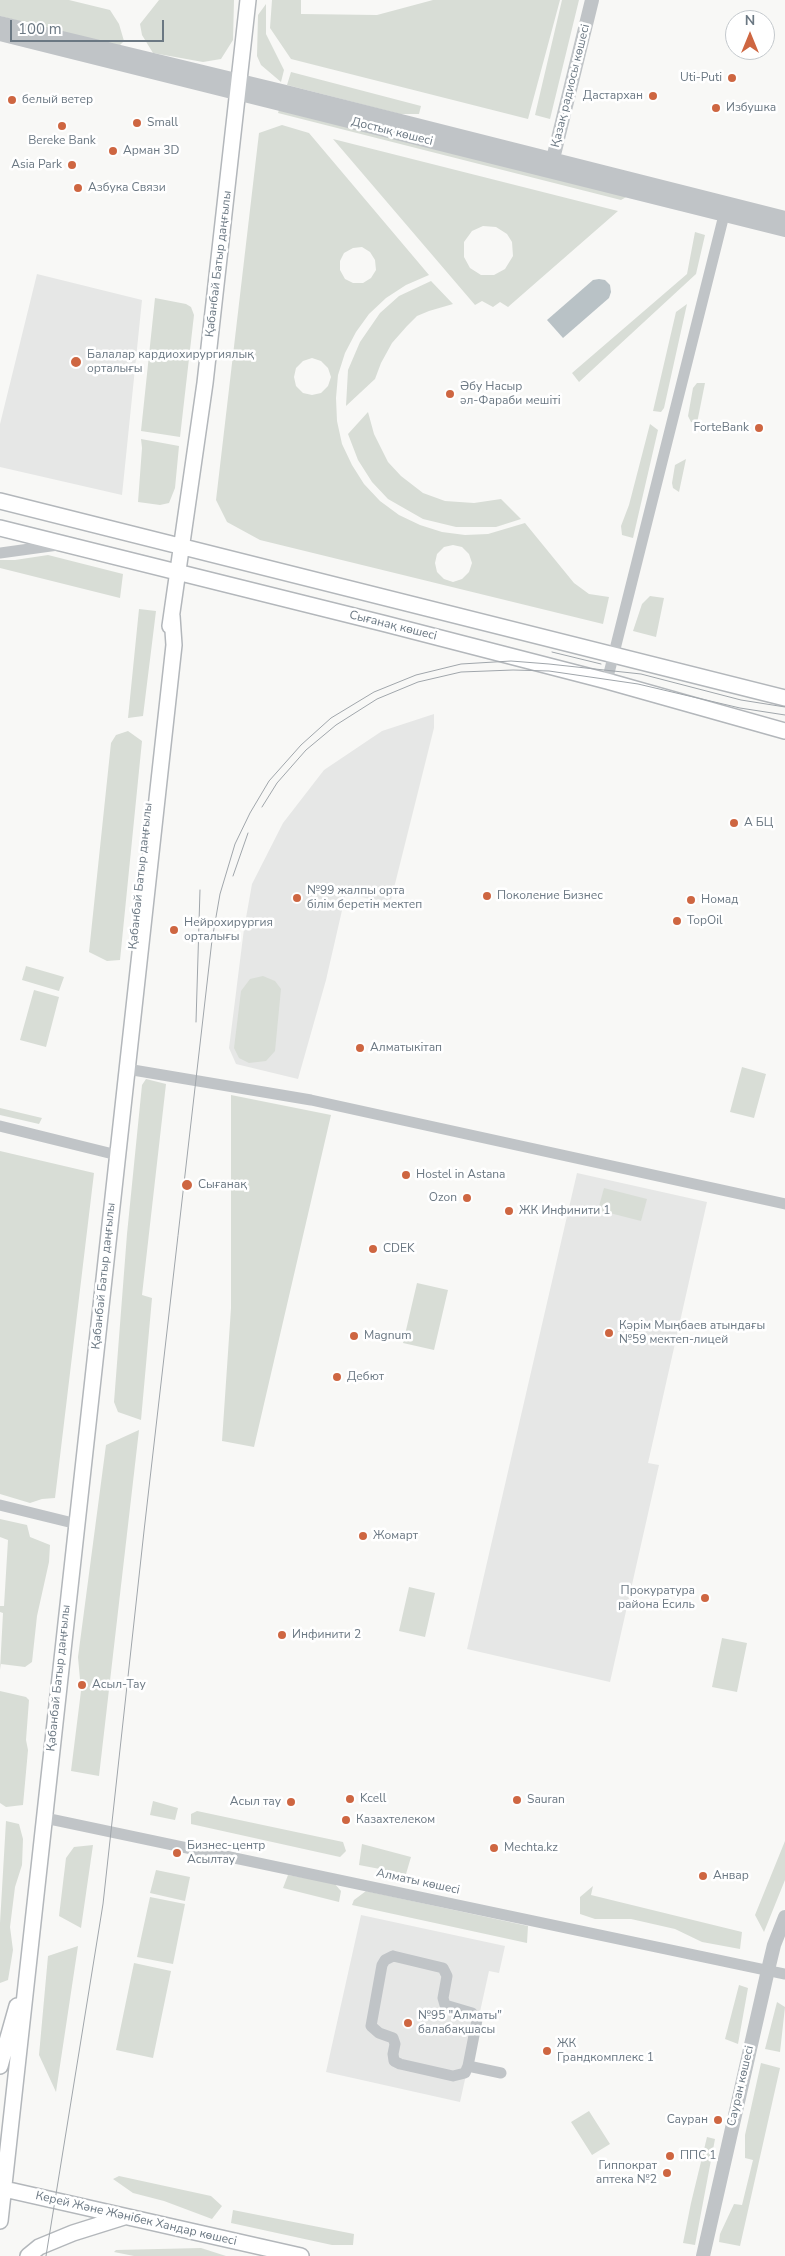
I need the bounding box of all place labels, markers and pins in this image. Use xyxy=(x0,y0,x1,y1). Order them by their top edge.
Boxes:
place label: Uti-Puti xyxy=(680,71,722,85)
marker: Uti-Puti xyxy=(726,72,738,84)
place label: Дастархан xyxy=(583,89,643,103)
marker: Дастархан xyxy=(647,90,659,102)
place label: белый ветер xyxy=(22,93,93,107)
marker: белый ветер xyxy=(6,94,18,106)
place label: Избушка xyxy=(726,101,776,115)
marker: Избушка xyxy=(710,102,722,114)
place label: Small xyxy=(147,116,178,130)
marker: Small xyxy=(131,117,143,129)
marker: Bereke Bank xyxy=(56,120,68,132)
place label: Bereke Bank xyxy=(28,134,96,148)
place label: Арман 3D xyxy=(123,144,179,158)
marker: Арман 3D xyxy=(107,145,119,157)
place label: Asia Park xyxy=(11,158,62,172)
marker: Asia Park xyxy=(66,159,78,171)
place label: Азбука Связи xyxy=(88,181,166,195)
marker: Азбука Связи xyxy=(72,182,84,194)
place label: Балалар кардиохирургиялық орталығы xyxy=(87,348,254,376)
marker: Балалар кардиохирургиялық орталығы xyxy=(69,355,83,369)
place label: Әбу Насыр әл-Фараби мешіті xyxy=(460,380,561,408)
marker: Әбу Насыр әл-Фараби мешіті xyxy=(444,388,456,400)
place label: ForteBank xyxy=(694,421,749,435)
marker: ForteBank xyxy=(753,422,765,434)
place label: А БЦ xyxy=(744,816,773,830)
marker: А БЦ xyxy=(728,817,740,829)
place label: №99 жалпы орта білім беретін мектеп xyxy=(307,884,422,912)
place label: Поколение Бизнес xyxy=(497,889,603,903)
marker: Поколение Бизнес xyxy=(481,890,493,902)
marker: №99 жалпы орта білім беретін мектеп xyxy=(291,892,303,904)
place label: Номад xyxy=(701,893,738,907)
marker: Номад xyxy=(685,894,697,906)
place label: TopOil xyxy=(687,914,723,928)
marker: TopOil xyxy=(671,915,683,927)
place label: Нейрохирургия орталығы xyxy=(184,916,273,944)
marker: Нейрохирургия орталығы xyxy=(168,924,180,936)
place label: Алматыкітап xyxy=(370,1041,442,1055)
marker: Алматыкітап xyxy=(354,1042,366,1054)
place label: Hostel in Astana xyxy=(416,1168,505,1182)
marker: Hostel in Astana xyxy=(400,1169,412,1181)
marker: Сығанақ xyxy=(180,1178,194,1192)
place label: Сығанақ xyxy=(198,1178,247,1192)
place label: Ozon xyxy=(429,1191,457,1205)
marker: Ozon xyxy=(461,1192,473,1204)
place label: ЖК Инфинити 1 xyxy=(519,1204,611,1218)
marker: ЖК Инфинити 1 xyxy=(503,1205,515,1217)
place label: CDEK xyxy=(383,1242,414,1256)
marker: CDEK xyxy=(367,1243,379,1255)
place label: Кәрім Мыңбаев атындағы №59 мектеп-лицей xyxy=(619,1319,765,1347)
marker: Кәрім Мыңбаев атындағы №59 мектеп-лицей xyxy=(603,1327,615,1339)
place label: Magnum xyxy=(364,1329,411,1343)
marker: Magnum xyxy=(348,1330,360,1342)
place label: Дебют xyxy=(347,1370,384,1384)
marker: Дебют xyxy=(331,1371,343,1383)
place label: Жомарт xyxy=(373,1529,418,1543)
marker: Жомарт xyxy=(357,1530,369,1542)
place label: Прокуратура района Есиль xyxy=(618,1584,695,1612)
marker: Прокуратура района Есиль xyxy=(699,1592,711,1604)
place label: Инфинити 2 xyxy=(292,1628,361,1642)
marker: Инфинити 2 xyxy=(276,1629,288,1641)
place label: Асыл-Тау xyxy=(92,1678,146,1692)
marker: Асыл-Тау xyxy=(76,1679,88,1691)
place label: Kcell xyxy=(360,1792,386,1806)
marker: Kcell xyxy=(344,1793,356,1805)
place label: Sauran xyxy=(527,1793,565,1807)
marker: Sauran xyxy=(511,1794,523,1806)
place label: Асыл тау xyxy=(230,1795,281,1809)
marker: Асыл тау xyxy=(285,1796,297,1808)
place label: Казахтелеком xyxy=(356,1813,435,1827)
marker: Казахтелеком xyxy=(340,1814,352,1826)
place label: Бизнес-центр Асылтау xyxy=(187,1839,265,1867)
place label: Mechta.kz xyxy=(504,1841,558,1855)
marker: Mechta.kz xyxy=(488,1842,500,1854)
marker: Бизнес-центр Асылтау xyxy=(171,1847,183,1859)
place label: Анвар xyxy=(713,1869,749,1883)
marker: Анвар xyxy=(697,1870,709,1882)
place label: №95 "Алматы" балабақшасы xyxy=(418,2009,502,2037)
marker: №95 "Алматы" балабақшасы xyxy=(402,2017,414,2029)
place label: ЖК Грандкомплекс 1 xyxy=(557,2037,654,2065)
marker: ЖК Грандкомплекс 1 xyxy=(541,2045,553,2057)
place label: Сауран xyxy=(667,2113,708,2127)
marker: Сауран xyxy=(712,2114,724,2126)
place label: ППС 1 xyxy=(680,2149,717,2163)
marker: ППС 1 xyxy=(664,2150,676,2162)
place label: Гиппократ аптека №2 xyxy=(596,2159,657,2187)
marker: Гиппократ аптека №2 xyxy=(661,2167,673,2179)

